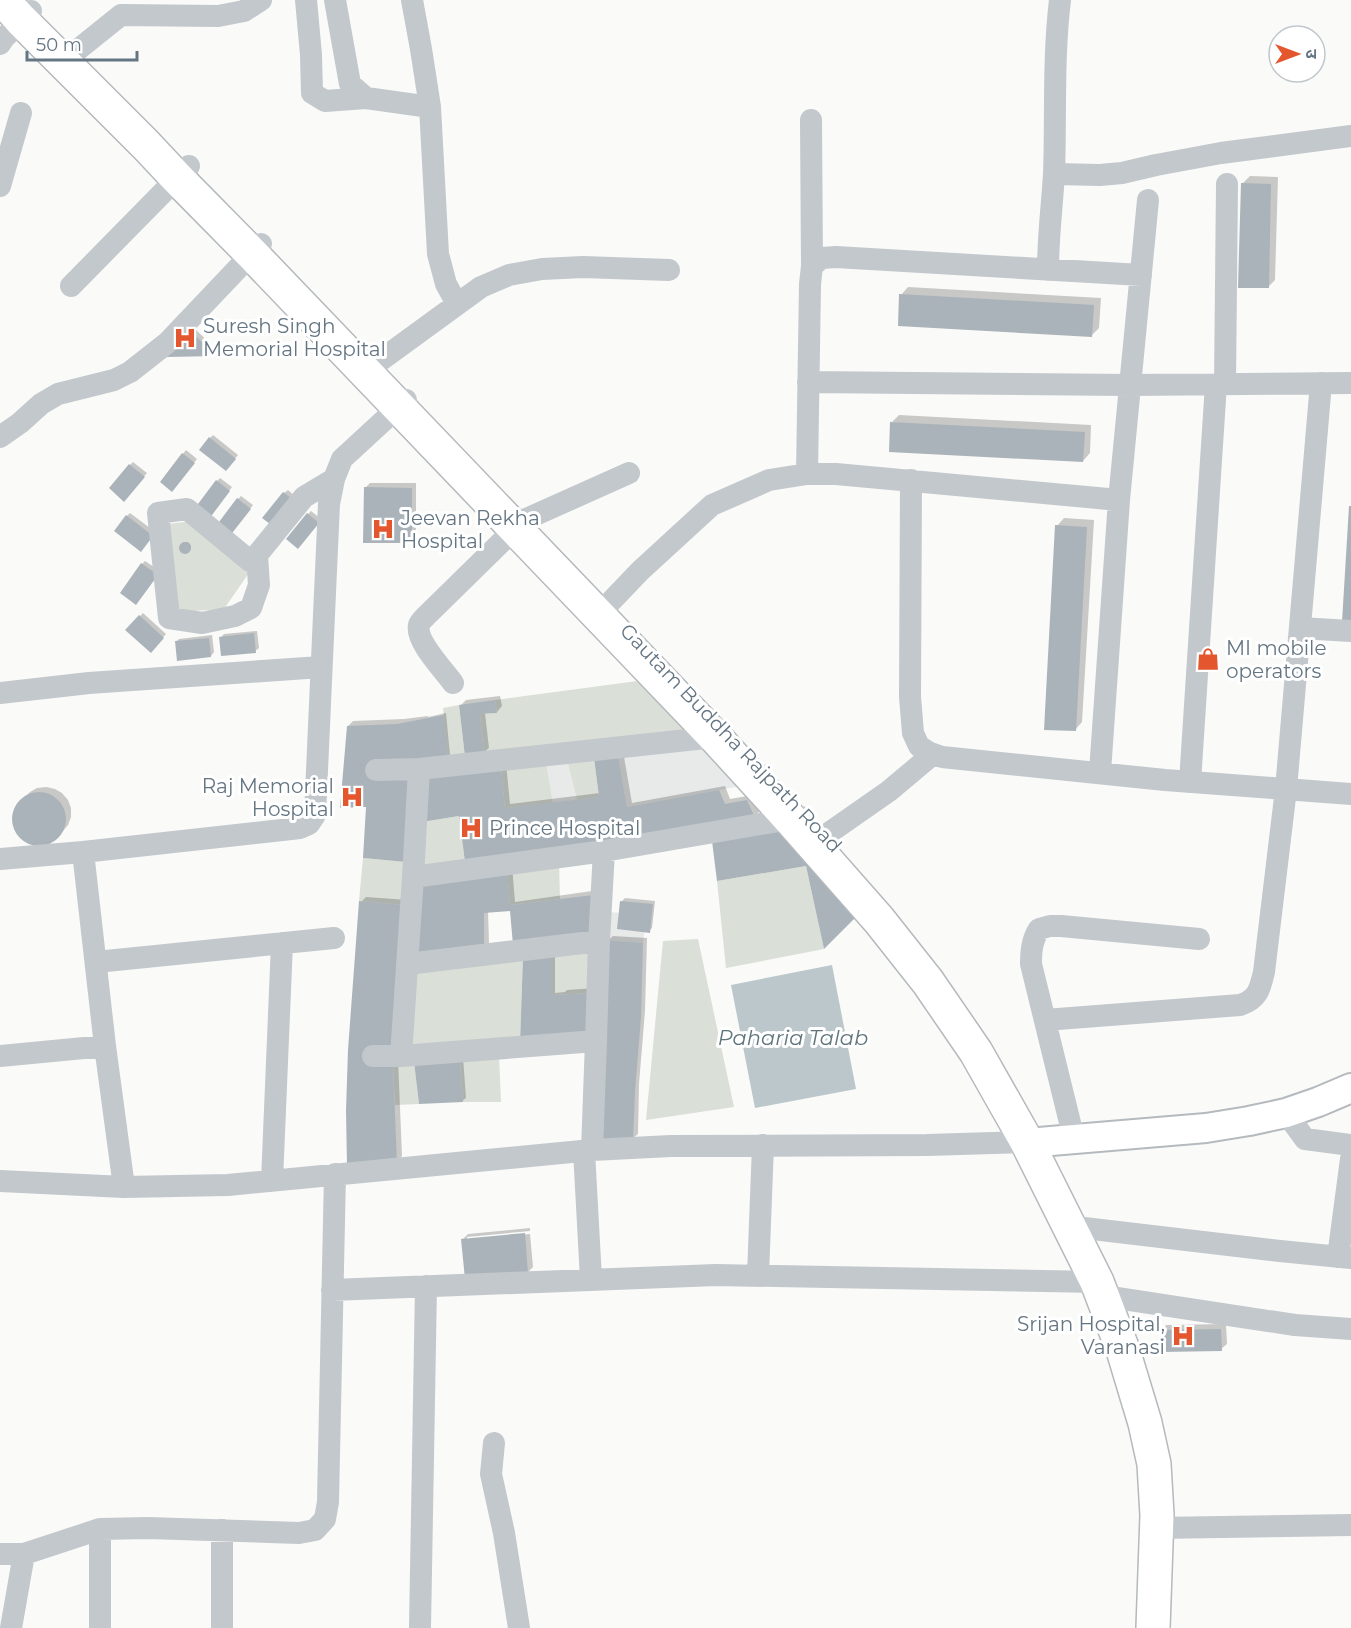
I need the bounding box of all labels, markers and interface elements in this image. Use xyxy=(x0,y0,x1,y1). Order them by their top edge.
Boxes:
scale bar xyxy=(27,24,136,62)
north arrow xyxy=(1267,24,1327,84)
text: 50 m xyxy=(36,34,82,56)
text: उ xyxy=(1302,49,1321,59)
place label: Suresh Singh Memorial Hospital xyxy=(203,314,386,361)
hospital icon: Suresh Singh Memorial Hospital xyxy=(172,325,198,351)
place label: Jeevan Rekha Hospital xyxy=(400,506,540,553)
hospital icon: Jeevan Rekha Hospital xyxy=(370,516,396,542)
street label: Gautam Buddha Rajpath Road xyxy=(615,619,847,857)
place label: MI mobile operators xyxy=(1226,636,1327,683)
shop icon: MI mobile operators xyxy=(1195,646,1221,672)
place label: Raj Memorial Hospital xyxy=(202,774,334,821)
hospital icon: Raj Memorial Hospital xyxy=(339,784,365,810)
hospital icon: Prince Hospital xyxy=(458,815,484,841)
place label: Prince Hospital xyxy=(489,816,640,840)
water label: Paharia Talab xyxy=(718,1025,868,1050)
place label: Srijan Hospital, Varanasi xyxy=(1017,1312,1165,1359)
hospital icon: Srijan Hospital, Varanasi xyxy=(1170,1323,1196,1349)

